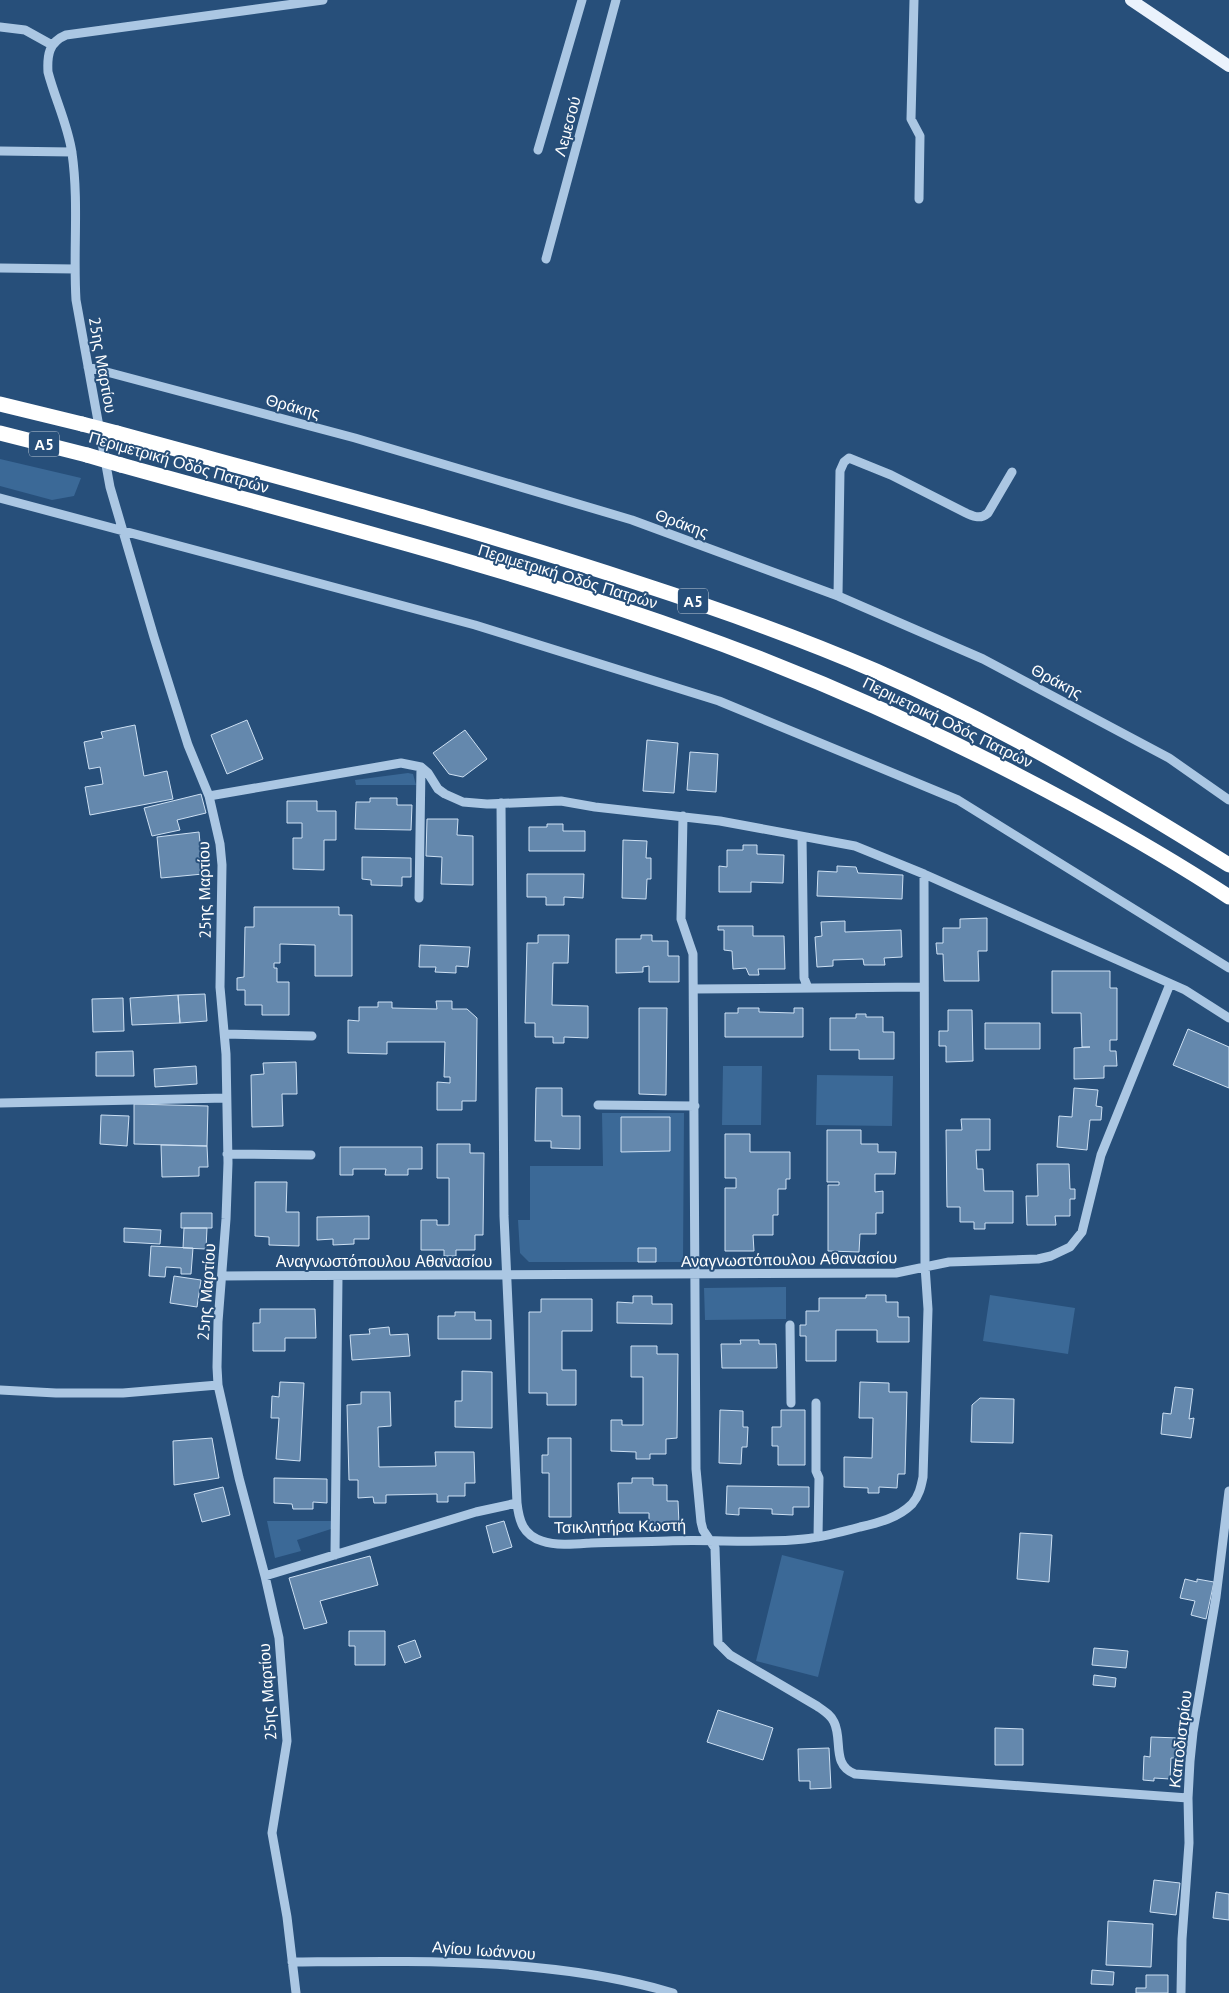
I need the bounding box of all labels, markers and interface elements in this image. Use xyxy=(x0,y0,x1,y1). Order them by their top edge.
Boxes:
street label: Λεμεσού xyxy=(549,94,585,158)
street label: 25ης Μαρτίου xyxy=(85,315,121,415)
street label: Θράκης xyxy=(264,389,323,423)
street label: Περιμετρική Οδός Πατρών xyxy=(87,427,271,497)
road number: Α5 xyxy=(29,432,59,456)
street label: Θράκης xyxy=(653,504,712,542)
street label: Περιμετρική Οδός Πατρών xyxy=(476,539,660,613)
road number: Α5 xyxy=(678,588,708,614)
street label: Θράκης xyxy=(1028,659,1086,703)
street label: Περιμετρική Οδός Πατρών xyxy=(860,672,1036,772)
street label: 25ης Μαρτίου xyxy=(193,841,215,939)
street label: 25ης Μαρτίου xyxy=(193,1243,219,1341)
street label: Αναγνωστόπουλου Αθανασίου xyxy=(681,1247,897,1271)
street label: Αναγνωστόπουλου Αθανασίου xyxy=(276,1251,492,1271)
street label: Τσικλητήρα Κωστή xyxy=(554,1515,686,1537)
street label: 25ης Μαρτίου xyxy=(254,1643,280,1741)
street label: Καποδιστρίου xyxy=(1164,1689,1196,1789)
street label: Αγίου Ιωάννου xyxy=(432,1936,536,1964)

